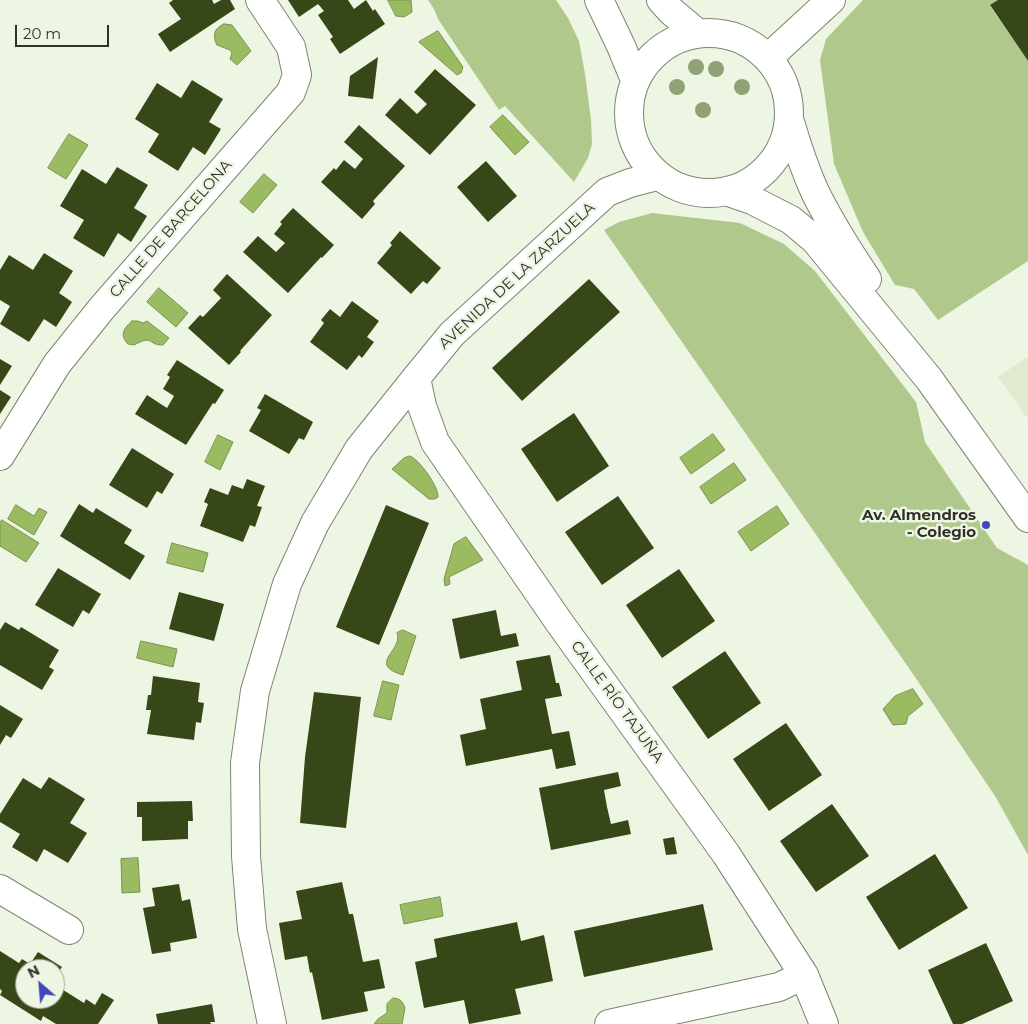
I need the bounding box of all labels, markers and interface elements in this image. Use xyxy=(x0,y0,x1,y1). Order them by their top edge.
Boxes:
scale bar xyxy=(18,15,111,47)
text: 20 m xyxy=(23,24,61,43)
street label: CALLE DE BARCELONA xyxy=(106,156,236,302)
street label: AVENIDA DE LA ZARZUELA xyxy=(435,199,599,353)
place label: Av. Almendros - Colegio xyxy=(862,507,976,542)
marker: Av. Almendros - Colegio xyxy=(980,519,992,531)
street label: CALLE RÍO TAJUÑA xyxy=(567,638,667,766)
north arrow xyxy=(15,959,65,1009)
text: N xyxy=(25,961,43,982)

